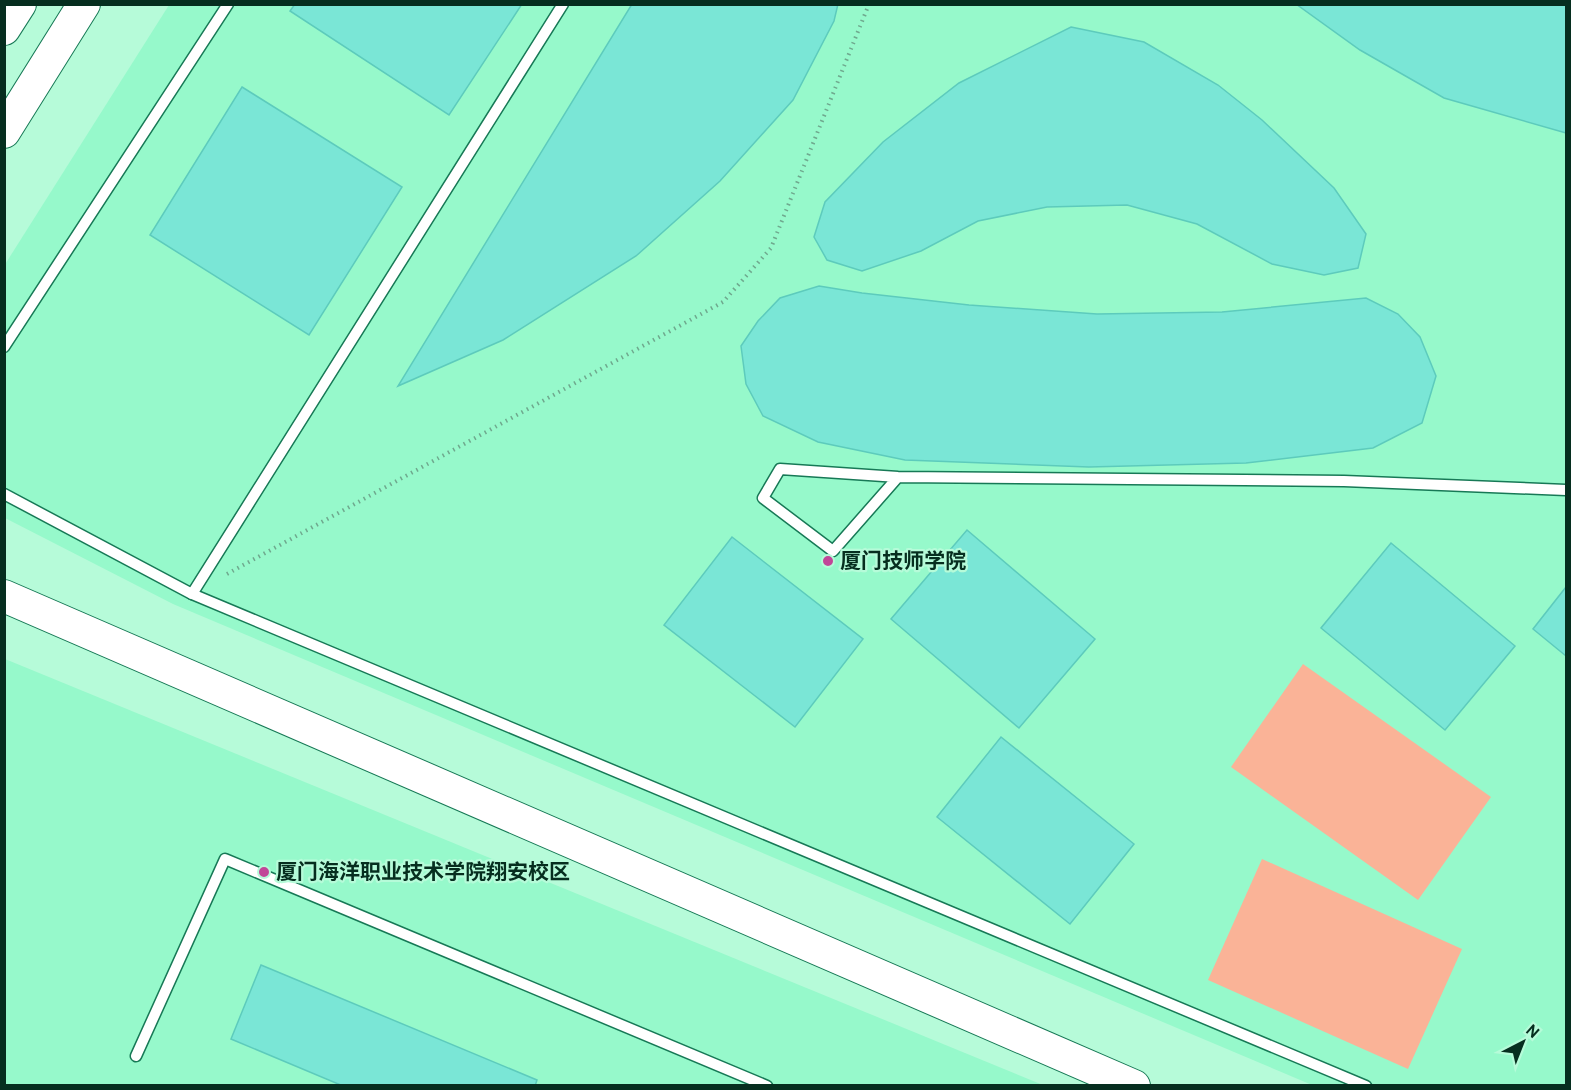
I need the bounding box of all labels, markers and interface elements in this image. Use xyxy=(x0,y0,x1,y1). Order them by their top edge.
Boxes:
place label: 厦门技师学院 xyxy=(840,549,966,576)
marker: 厦门技师学院 xyxy=(821,554,835,568)
place label: 厦门海洋职业技术学院翔安校区 xyxy=(276,860,570,887)
marker: 厦门海洋职业技术学院翔安校区 xyxy=(257,865,271,879)
north arrow xyxy=(1493,1012,1553,1072)
text: N xyxy=(1521,1021,1543,1044)

